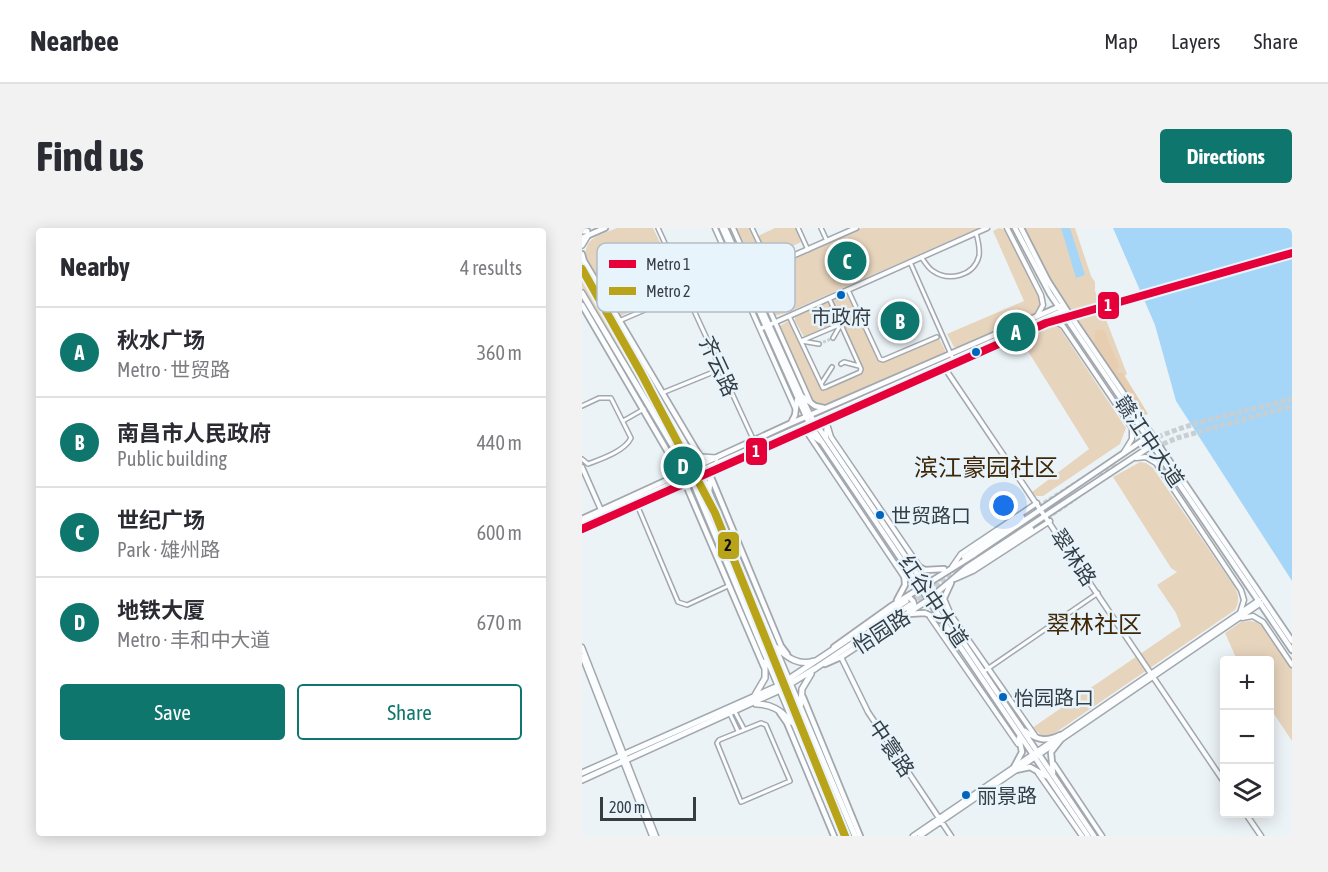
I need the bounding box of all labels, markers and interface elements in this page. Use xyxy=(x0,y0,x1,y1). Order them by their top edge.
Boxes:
text: Nearbee xyxy=(30,25,119,57)
text: Map xyxy=(1104,29,1138,53)
text: Layers xyxy=(1171,29,1221,53)
text: Share xyxy=(1254,29,1298,53)
button: Directions xyxy=(1160,129,1292,183)
text: Find us xyxy=(36,132,144,180)
pin: C xyxy=(828,238,866,284)
legend xyxy=(597,243,795,312)
text: Nearby xyxy=(60,252,130,282)
text: Metro 1 xyxy=(646,255,691,273)
text: 4 results xyxy=(460,256,522,279)
text: Metro 2 xyxy=(646,282,691,300)
marker: 市政府 xyxy=(835,289,847,301)
line badge: 1 xyxy=(1097,291,1120,320)
text: 1 xyxy=(1104,296,1112,314)
pin: B xyxy=(880,298,920,344)
place label: 市政府 xyxy=(811,305,871,328)
pin: A xyxy=(996,310,1036,354)
text: 秋水广场 xyxy=(117,327,205,353)
street label: 齐云路 xyxy=(695,332,743,400)
text: A xyxy=(75,341,84,364)
text: 360 m xyxy=(477,341,522,364)
unlabelled marker xyxy=(970,346,982,358)
text: Metro · 世贸路 xyxy=(117,358,230,381)
street label: 赣江中大道 xyxy=(1111,391,1189,491)
text: 南昌市人民政府 xyxy=(117,420,271,446)
text: B xyxy=(75,431,84,454)
text: 440 m xyxy=(477,431,522,454)
line badge: 1 xyxy=(745,437,768,466)
text: 1 xyxy=(752,442,760,460)
pin: D xyxy=(664,444,702,488)
text: Public building xyxy=(117,447,227,470)
district label: 滨江豪园社区 xyxy=(914,454,1058,481)
your location xyxy=(989,491,1018,520)
place label: 世贸路口 xyxy=(891,504,971,527)
text: 世纪广场 xyxy=(117,507,205,533)
marker: 世贸路口 xyxy=(874,509,886,521)
text: C xyxy=(75,521,84,544)
text: 600 m xyxy=(477,521,522,544)
street label: 翠林路 xyxy=(1046,524,1102,590)
line badge: 2 xyxy=(717,531,740,560)
text: 2 xyxy=(724,536,732,554)
text: Park · 雄州路 xyxy=(117,538,220,561)
street label: 红谷中大道 xyxy=(895,551,973,651)
text: 地铁大厦 xyxy=(117,597,205,623)
street label: 怡园路 xyxy=(848,604,914,658)
text: D xyxy=(74,611,85,634)
text: 670 m xyxy=(477,611,522,634)
district label: 翠林社区 xyxy=(1046,611,1142,638)
text: Metro · 丰和中大道 xyxy=(117,628,270,651)
map controls xyxy=(1220,656,1274,818)
button: + xyxy=(1220,656,1274,710)
button: Save xyxy=(60,684,285,740)
button: Share xyxy=(297,684,522,740)
place label: 怡园路口 xyxy=(1014,686,1094,709)
marker: 怡园路口 xyxy=(997,691,1009,703)
button: − xyxy=(1220,710,1274,764)
street label: 中寰路 xyxy=(864,715,920,781)
button: layers xyxy=(1220,764,1274,818)
place label: 丽景路 xyxy=(977,784,1037,807)
marker: 丽景路 xyxy=(960,789,972,801)
scale bar xyxy=(600,794,696,822)
text: 200 m xyxy=(609,798,645,816)

